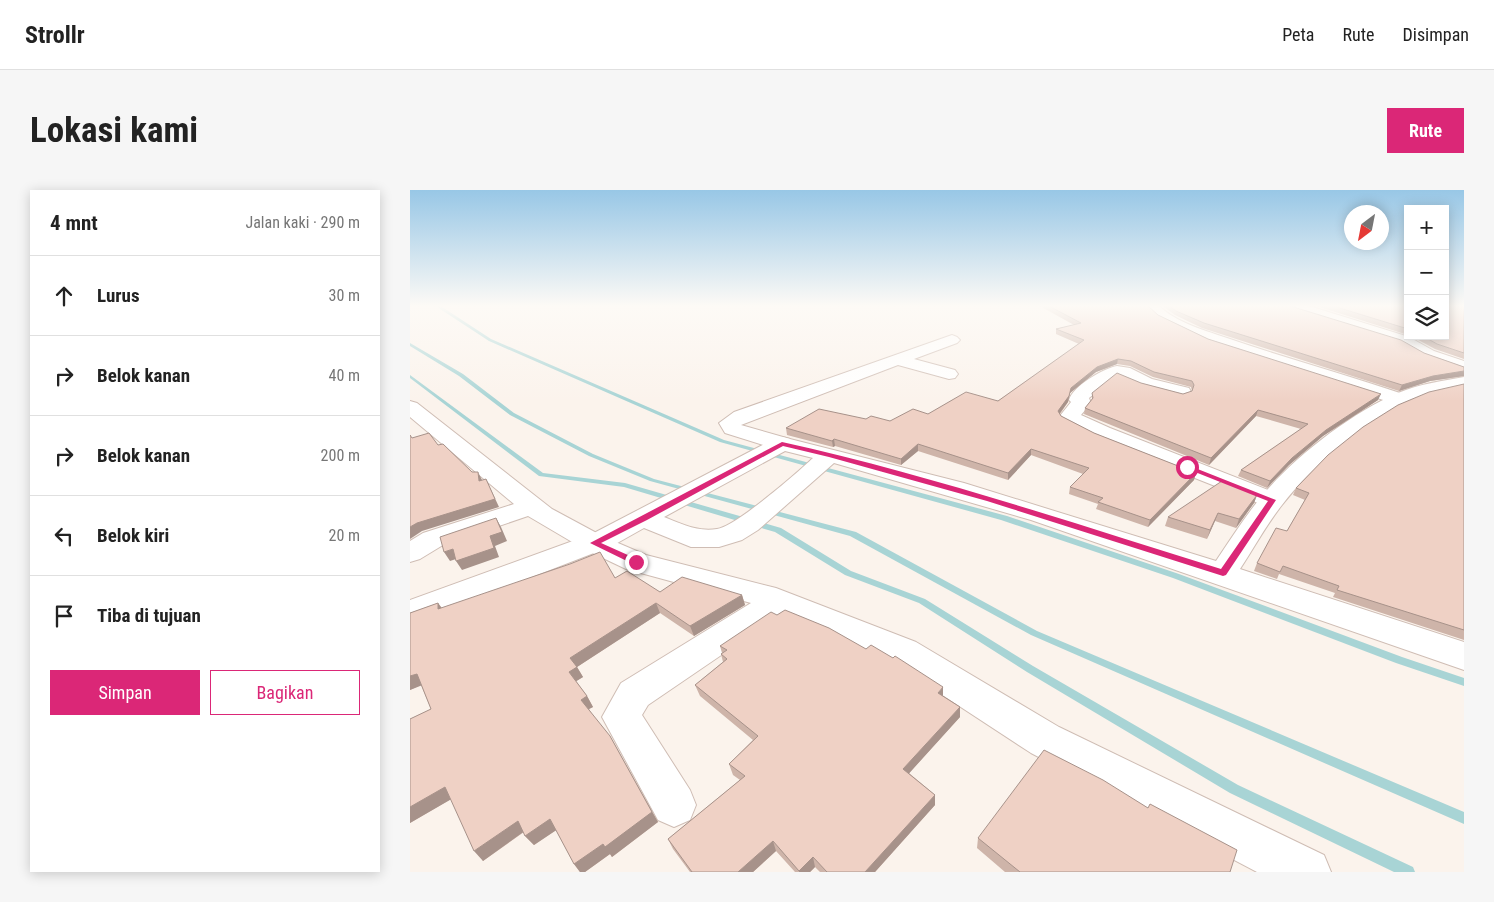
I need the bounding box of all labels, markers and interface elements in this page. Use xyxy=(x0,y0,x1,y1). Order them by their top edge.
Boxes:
text: Strollr xyxy=(25,21,85,49)
text: Peta xyxy=(1282,24,1314,45)
text: Rute xyxy=(1342,24,1374,45)
text: Disimpan xyxy=(1402,24,1469,45)
button: Rute xyxy=(1387,108,1464,153)
text: Lokasi kami xyxy=(30,110,198,151)
north arrow xyxy=(1344,205,1389,250)
map controls xyxy=(1404,205,1449,340)
button: + xyxy=(1404,205,1449,250)
text: 4 mnt xyxy=(50,211,98,235)
text: Jalan kaki · 290 m xyxy=(245,213,360,232)
button: − xyxy=(1404,250,1449,295)
icon: ahead xyxy=(50,282,78,310)
text: Lurus xyxy=(97,284,140,307)
text: 30 m xyxy=(328,286,360,305)
button: layers xyxy=(1404,295,1449,340)
icon: right xyxy=(50,362,78,390)
text: Belok kanan xyxy=(97,364,190,387)
text: 40 m xyxy=(328,366,360,385)
icon: right xyxy=(50,442,78,470)
text: Belok kanan xyxy=(97,444,190,467)
text: 200 m xyxy=(321,446,360,465)
route start xyxy=(1176,456,1199,479)
icon: left xyxy=(50,522,78,550)
text: Belok kiri xyxy=(97,524,169,547)
text: 20 m xyxy=(328,526,360,545)
route end xyxy=(625,551,648,574)
icon: arrive xyxy=(50,602,78,630)
text: Tiba di tujuan xyxy=(97,604,201,627)
button: Simpan xyxy=(50,670,200,715)
button: Bagikan xyxy=(210,670,360,715)

